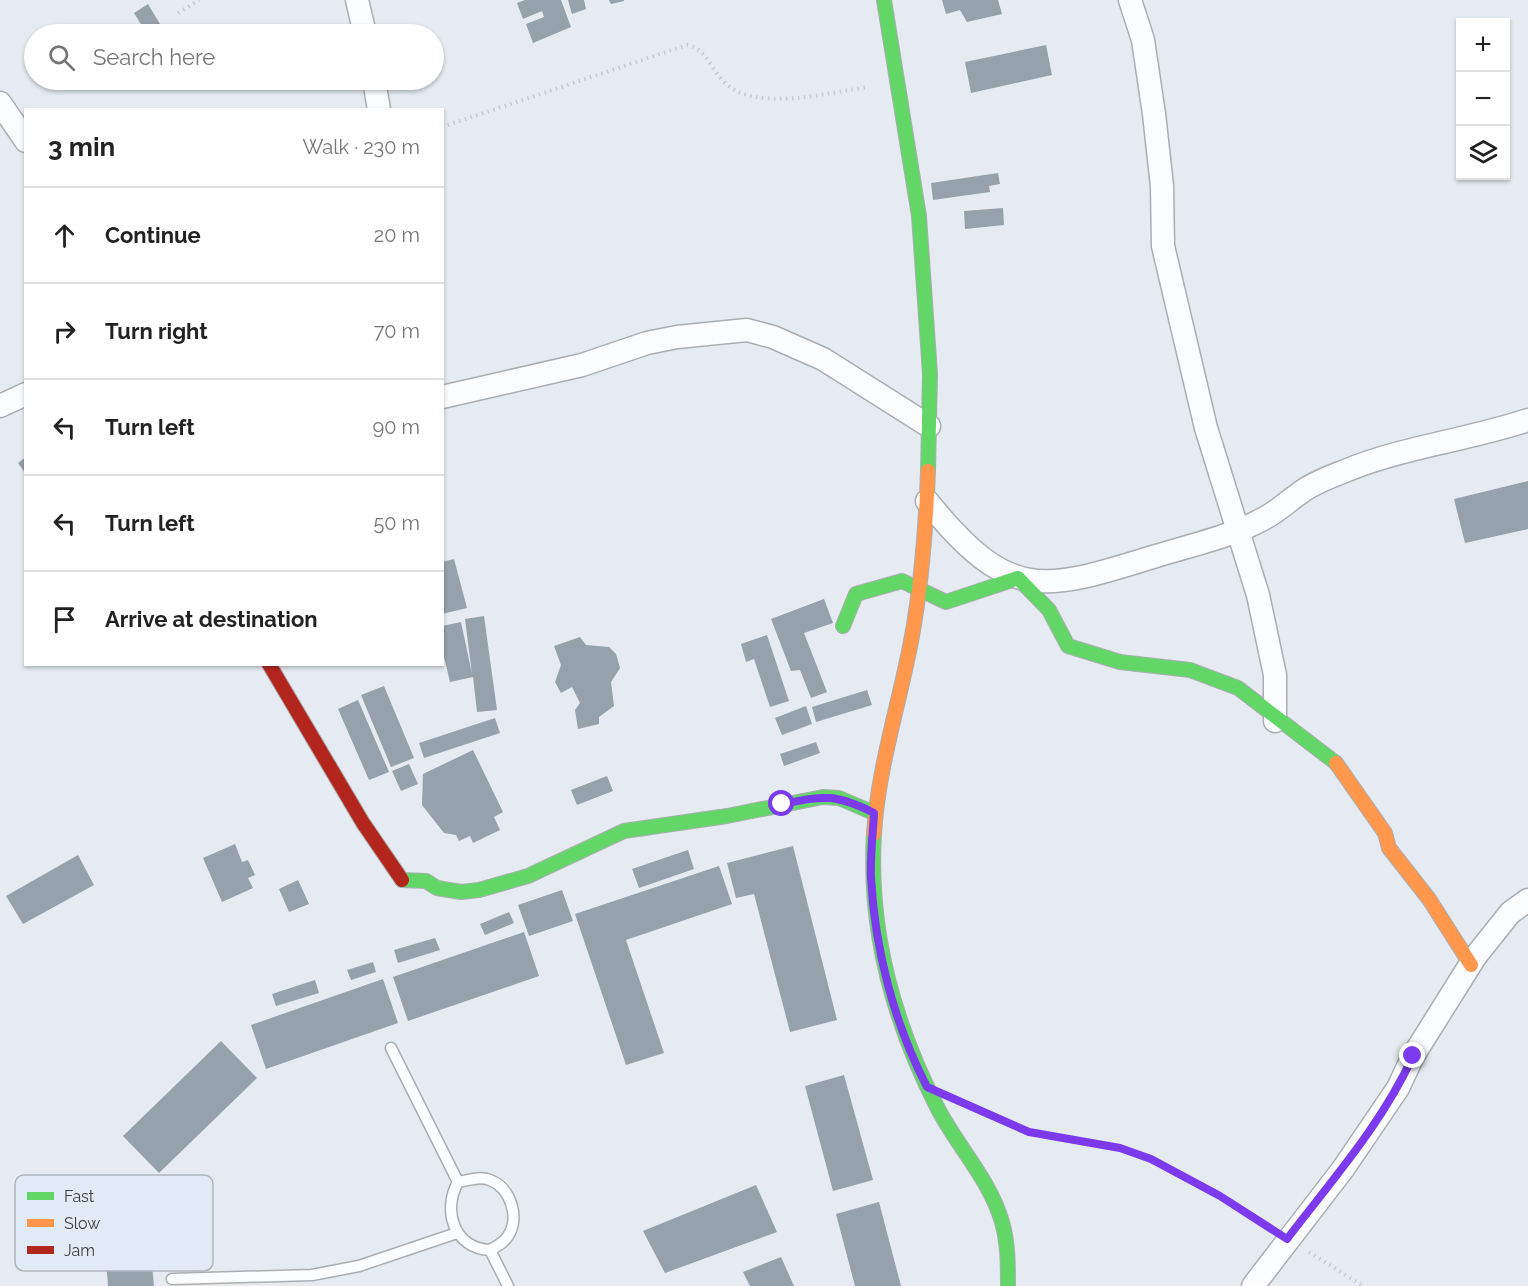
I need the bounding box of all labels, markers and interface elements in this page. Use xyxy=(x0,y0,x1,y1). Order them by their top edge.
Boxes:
map controls xyxy=(1456,18,1510,180)
button: + xyxy=(1456,18,1510,72)
search box xyxy=(24,24,444,90)
icon: search xyxy=(45,41,78,74)
text: Search here xyxy=(93,44,215,70)
button: − xyxy=(1456,72,1510,126)
button: layers xyxy=(1456,126,1510,180)
text: 3 min xyxy=(48,132,115,162)
text: Walk · 230 m xyxy=(302,135,420,159)
icon: ahead xyxy=(48,219,81,252)
text: Continue xyxy=(105,222,201,248)
text: 20 m xyxy=(374,223,420,247)
icon: right xyxy=(48,315,81,348)
text: Turn right xyxy=(105,318,208,344)
text: 70 m xyxy=(374,319,420,343)
icon: left xyxy=(48,411,81,444)
text: Turn left xyxy=(105,414,195,440)
text: 90 m xyxy=(373,415,420,439)
icon: left xyxy=(48,507,81,540)
text: Turn left xyxy=(105,510,195,536)
text: 50 m xyxy=(373,511,420,535)
icon: arrive xyxy=(48,603,81,636)
text: Arrive at destination xyxy=(105,606,318,632)
route start xyxy=(768,790,794,816)
route end xyxy=(1399,1042,1425,1068)
legend xyxy=(15,1175,213,1271)
text: Fast xyxy=(64,1187,95,1206)
text: Slow xyxy=(64,1214,100,1233)
text: Jam xyxy=(64,1241,95,1260)

